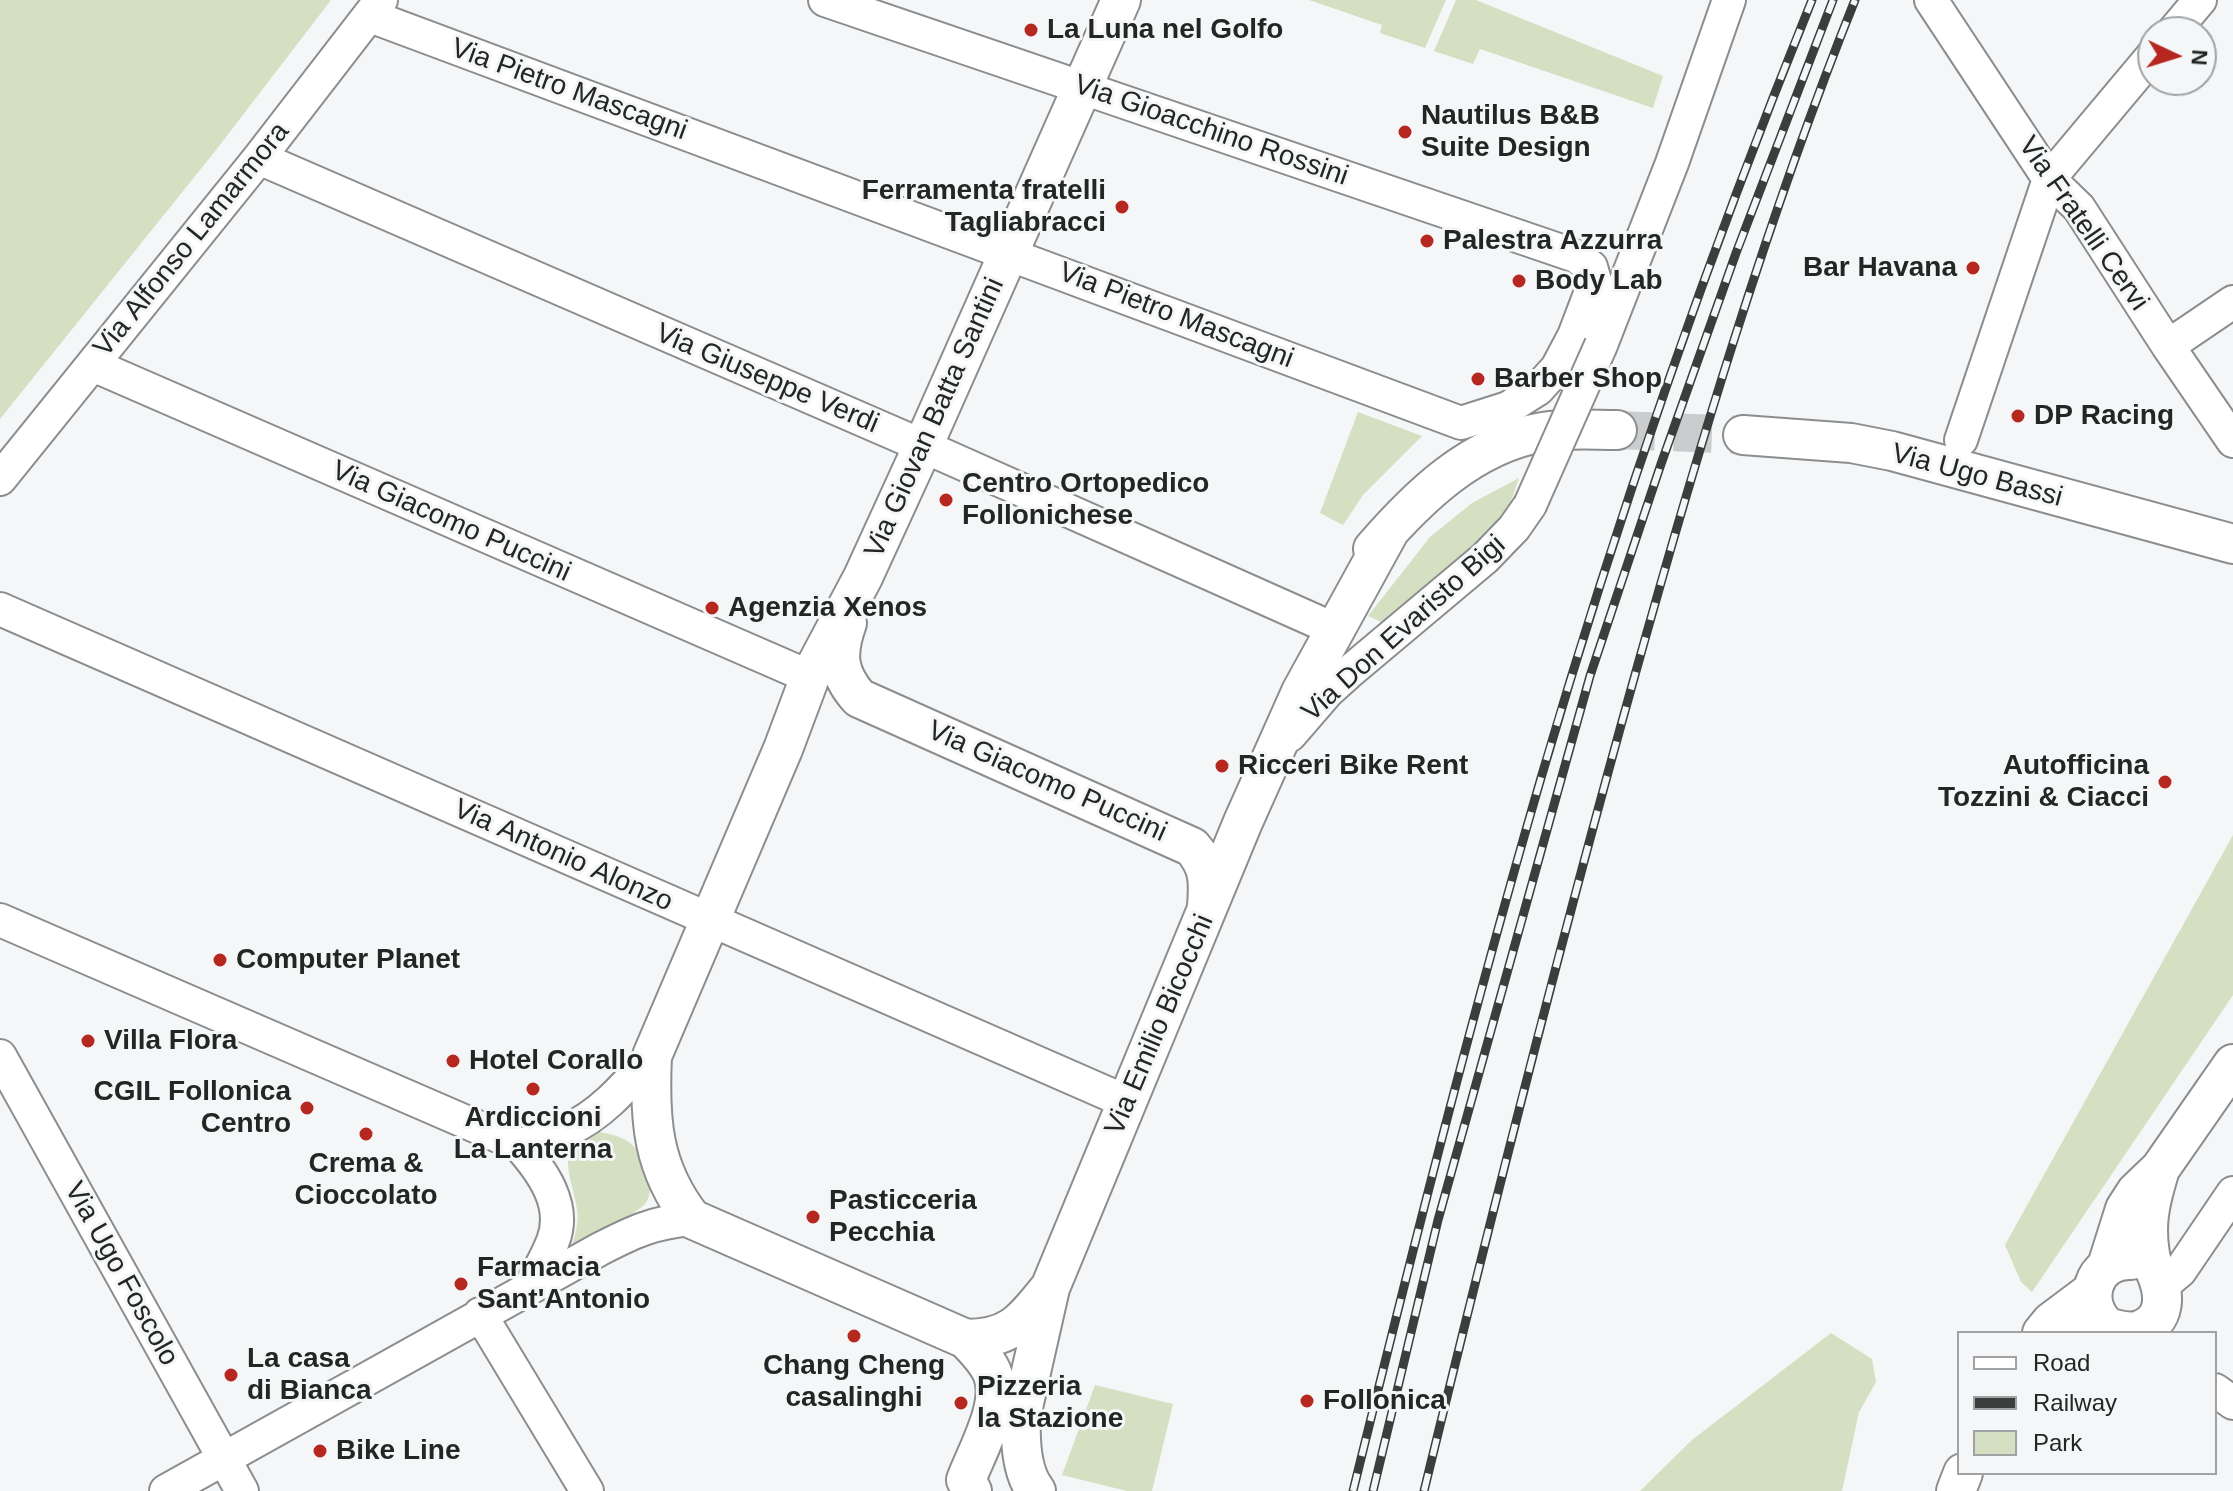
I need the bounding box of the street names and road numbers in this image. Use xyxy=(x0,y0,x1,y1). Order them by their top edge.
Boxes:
street label: Via Pietro Mascagni xyxy=(446,32,692,148)
street label: Via Gioacchino Rossini xyxy=(1070,68,1352,194)
street label: Via Alfonso Lamarmora xyxy=(87,116,297,364)
street label: Via Fratelli Cervi xyxy=(2010,130,2156,318)
street label: Via Pietro Mascagni xyxy=(1054,256,1298,376)
street label: Via Giovan Batta Santini xyxy=(858,273,1012,563)
street label: Via Giuseppe Verdi xyxy=(650,317,884,441)
street label: Via Ugo Bassi xyxy=(1888,437,2066,515)
street label: Via Giacomo Puccini xyxy=(326,454,576,590)
street label: Via Don Evaristo Bigi xyxy=(1295,529,1513,729)
street label: Via Giacomo Puccini xyxy=(922,714,1172,850)
street label: Via Antonio Alonzo xyxy=(448,793,678,919)
street label: Via Emilio Bicocchi xyxy=(1098,910,1222,1140)
street label: Via Ugo Foscolo xyxy=(57,1176,185,1372)

